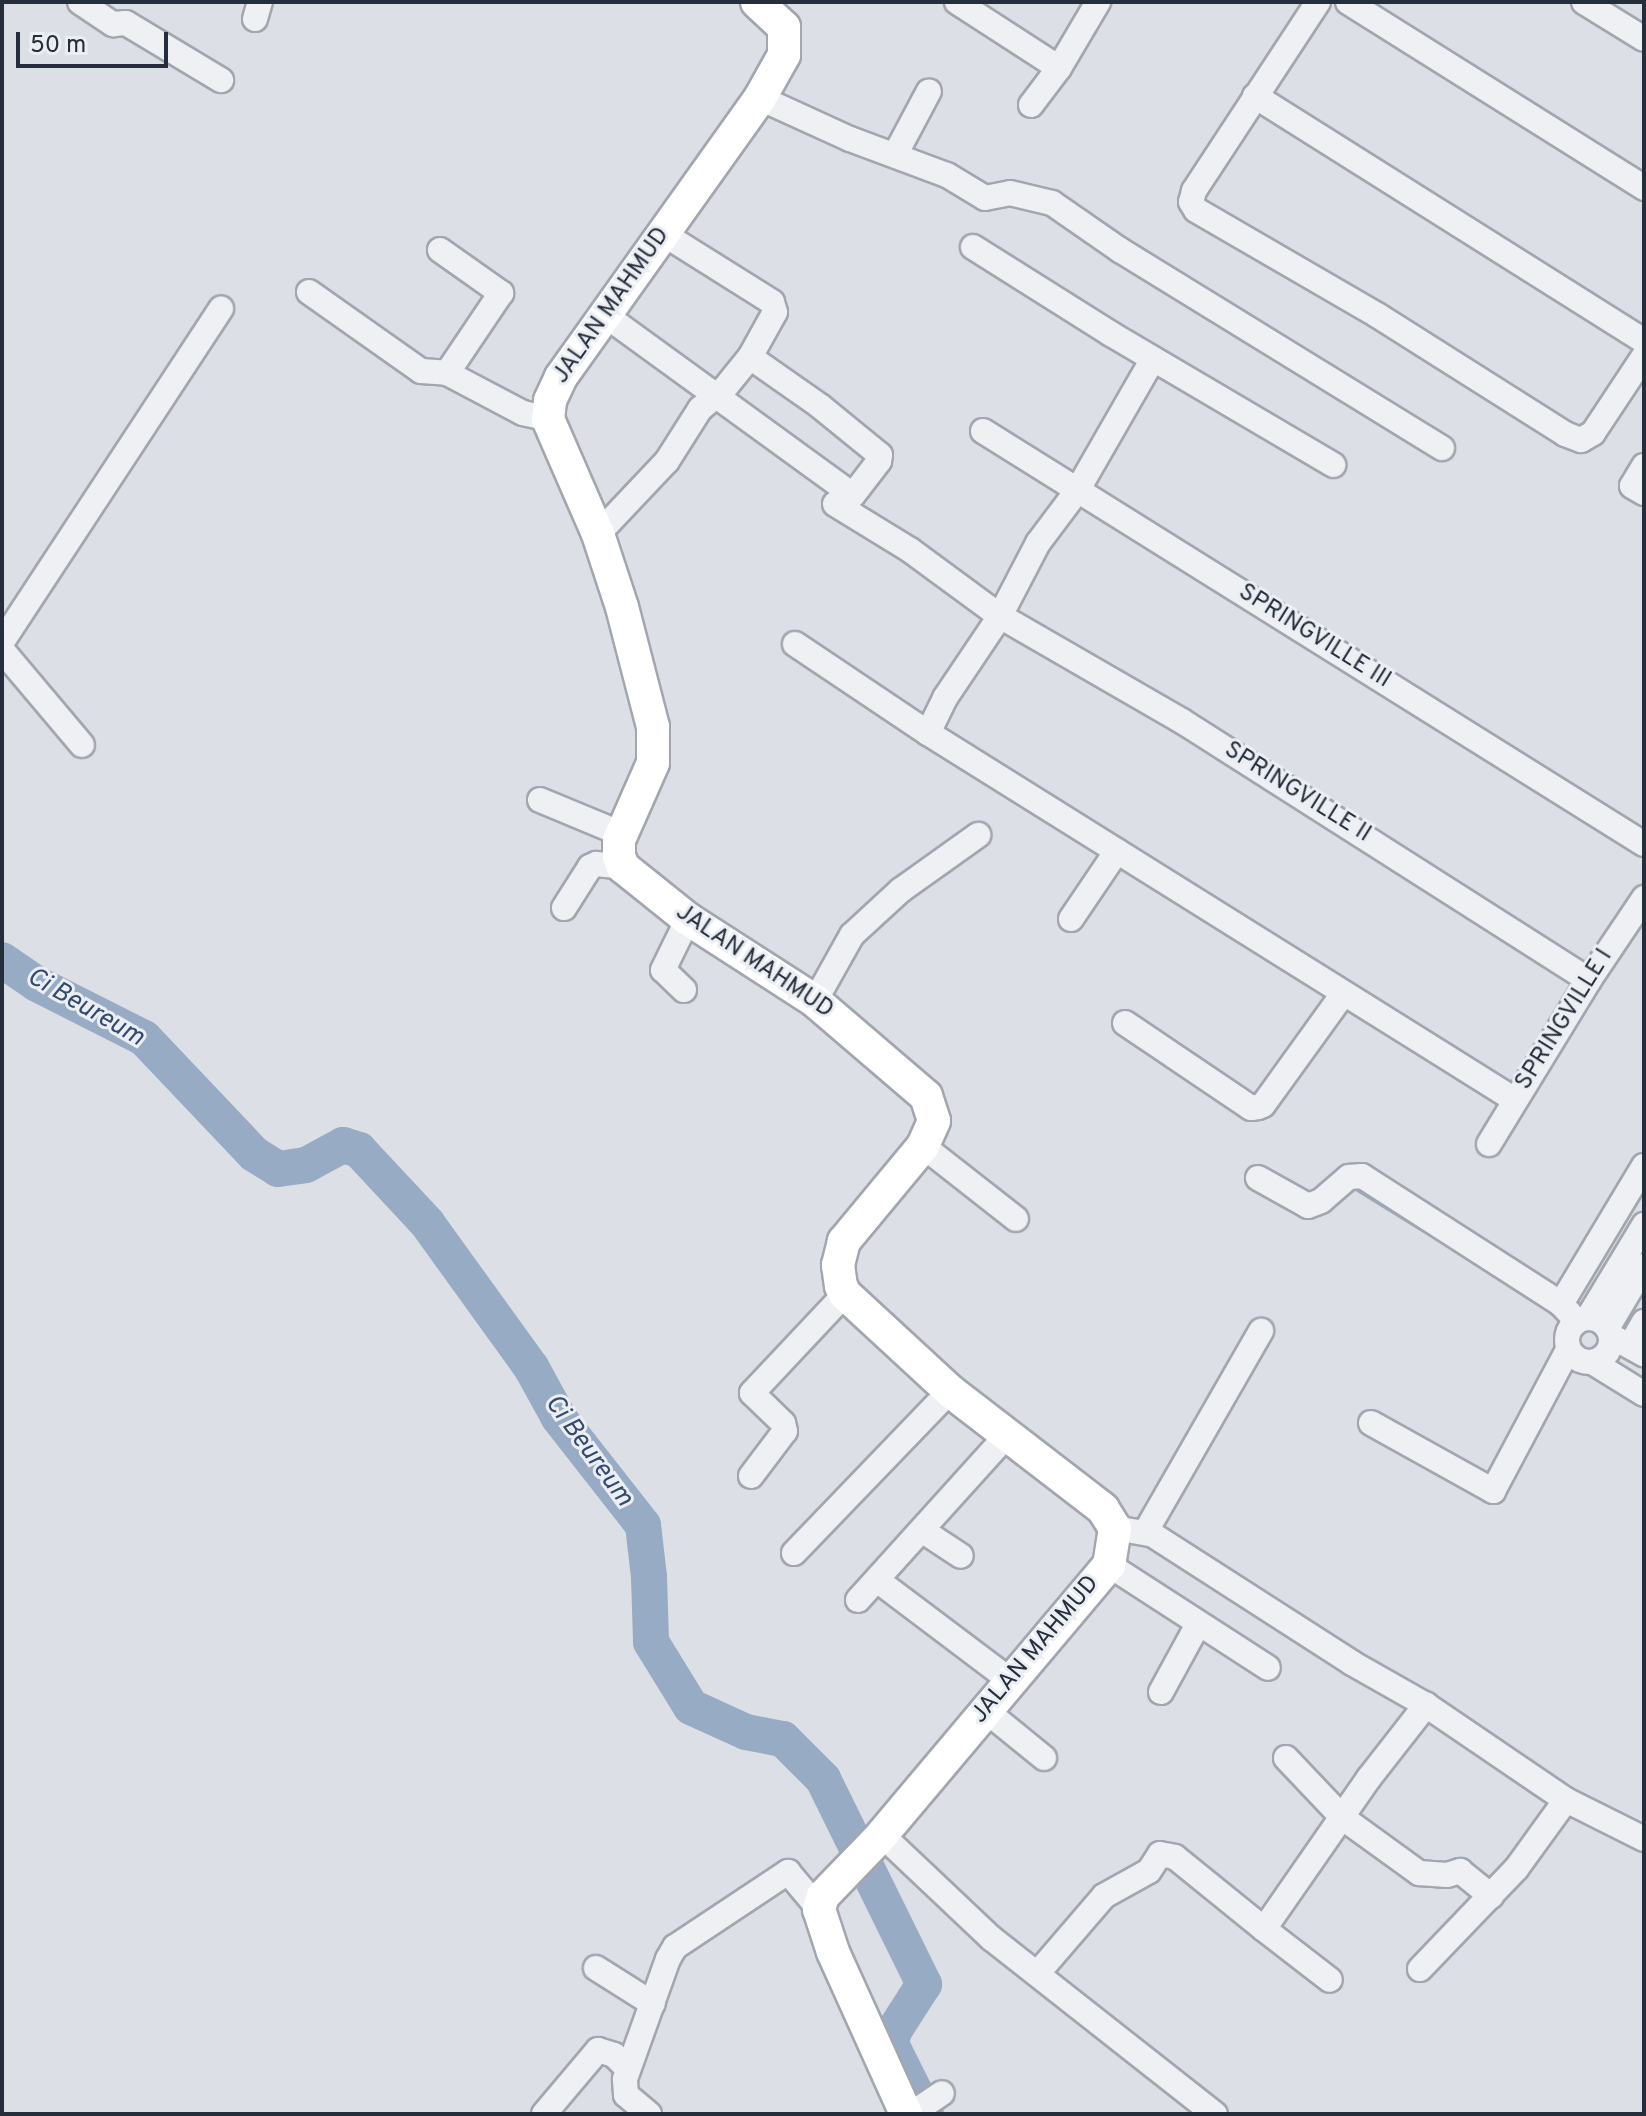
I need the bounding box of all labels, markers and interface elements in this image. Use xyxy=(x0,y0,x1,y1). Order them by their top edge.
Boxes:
scale bar xyxy=(20,16,172,66)
text: 50 m xyxy=(30,31,86,61)
street label: JALAN MAHMUD xyxy=(547,222,677,390)
street label: SPRINGVILLE III xyxy=(1233,579,1395,695)
street label: SPRINGVILLE II xyxy=(1218,736,1376,850)
street label: JALAN MAHMUD xyxy=(670,899,838,1025)
street label: SPRINGVILLE I xyxy=(1510,944,1620,1096)
water label: Ci Beureum xyxy=(21,962,149,1054)
water label: Ci Beureum xyxy=(537,1389,639,1513)
street label: JALAN MAHMUD xyxy=(966,1570,1106,1730)

